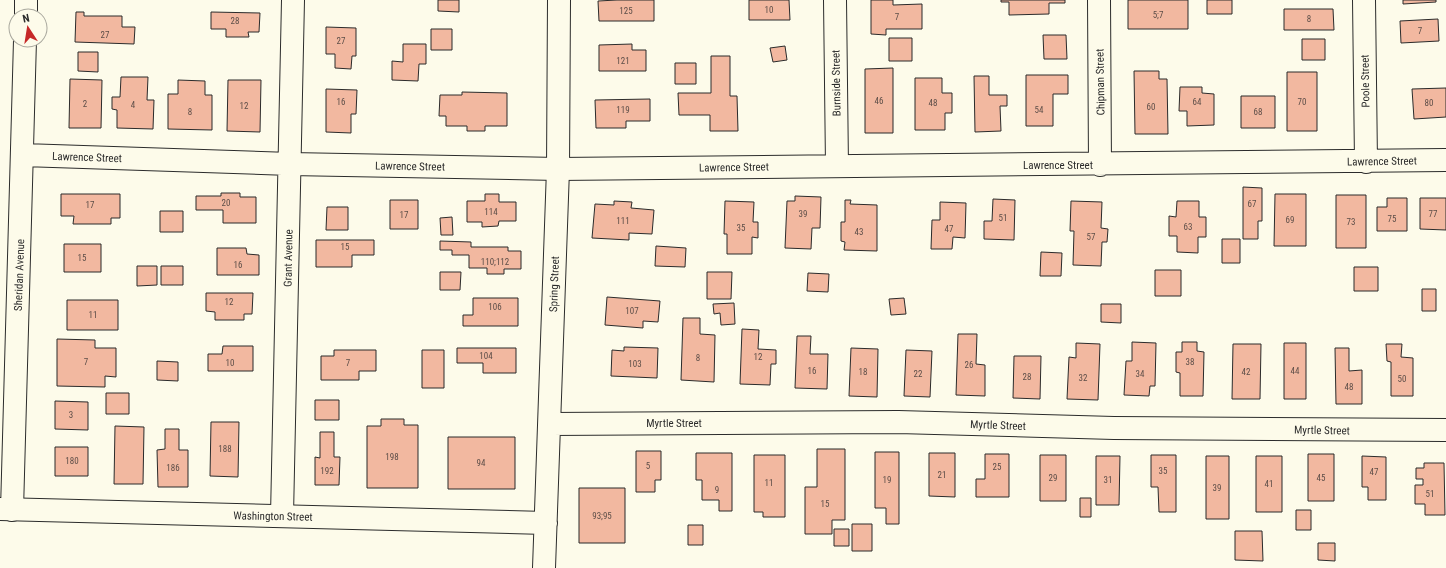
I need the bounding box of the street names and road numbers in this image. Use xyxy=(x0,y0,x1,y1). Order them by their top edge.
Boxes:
street label: Chipman Street xyxy=(1093,49,1108,115)
street label: Burnside Street xyxy=(829,50,844,116)
street label: Poole Street xyxy=(1359,54,1372,108)
street label: Lawrence Street xyxy=(52,150,122,165)
street label: Lawrence Street xyxy=(1347,154,1417,169)
street label: Lawrence Street xyxy=(375,159,445,174)
street label: Lawrence Street xyxy=(1023,159,1093,172)
street label: Lawrence Street xyxy=(699,160,769,175)
street label: Grant Avenue xyxy=(281,229,296,287)
street label: Sheridan Avenue xyxy=(12,239,27,311)
street label: Spring Street xyxy=(547,256,562,312)
street label: Myrtle Street xyxy=(646,417,702,430)
street label: Myrtle Street xyxy=(970,418,1026,433)
street label: Myrtle Street xyxy=(1294,424,1350,437)
street label: Washington Street xyxy=(233,509,313,524)

